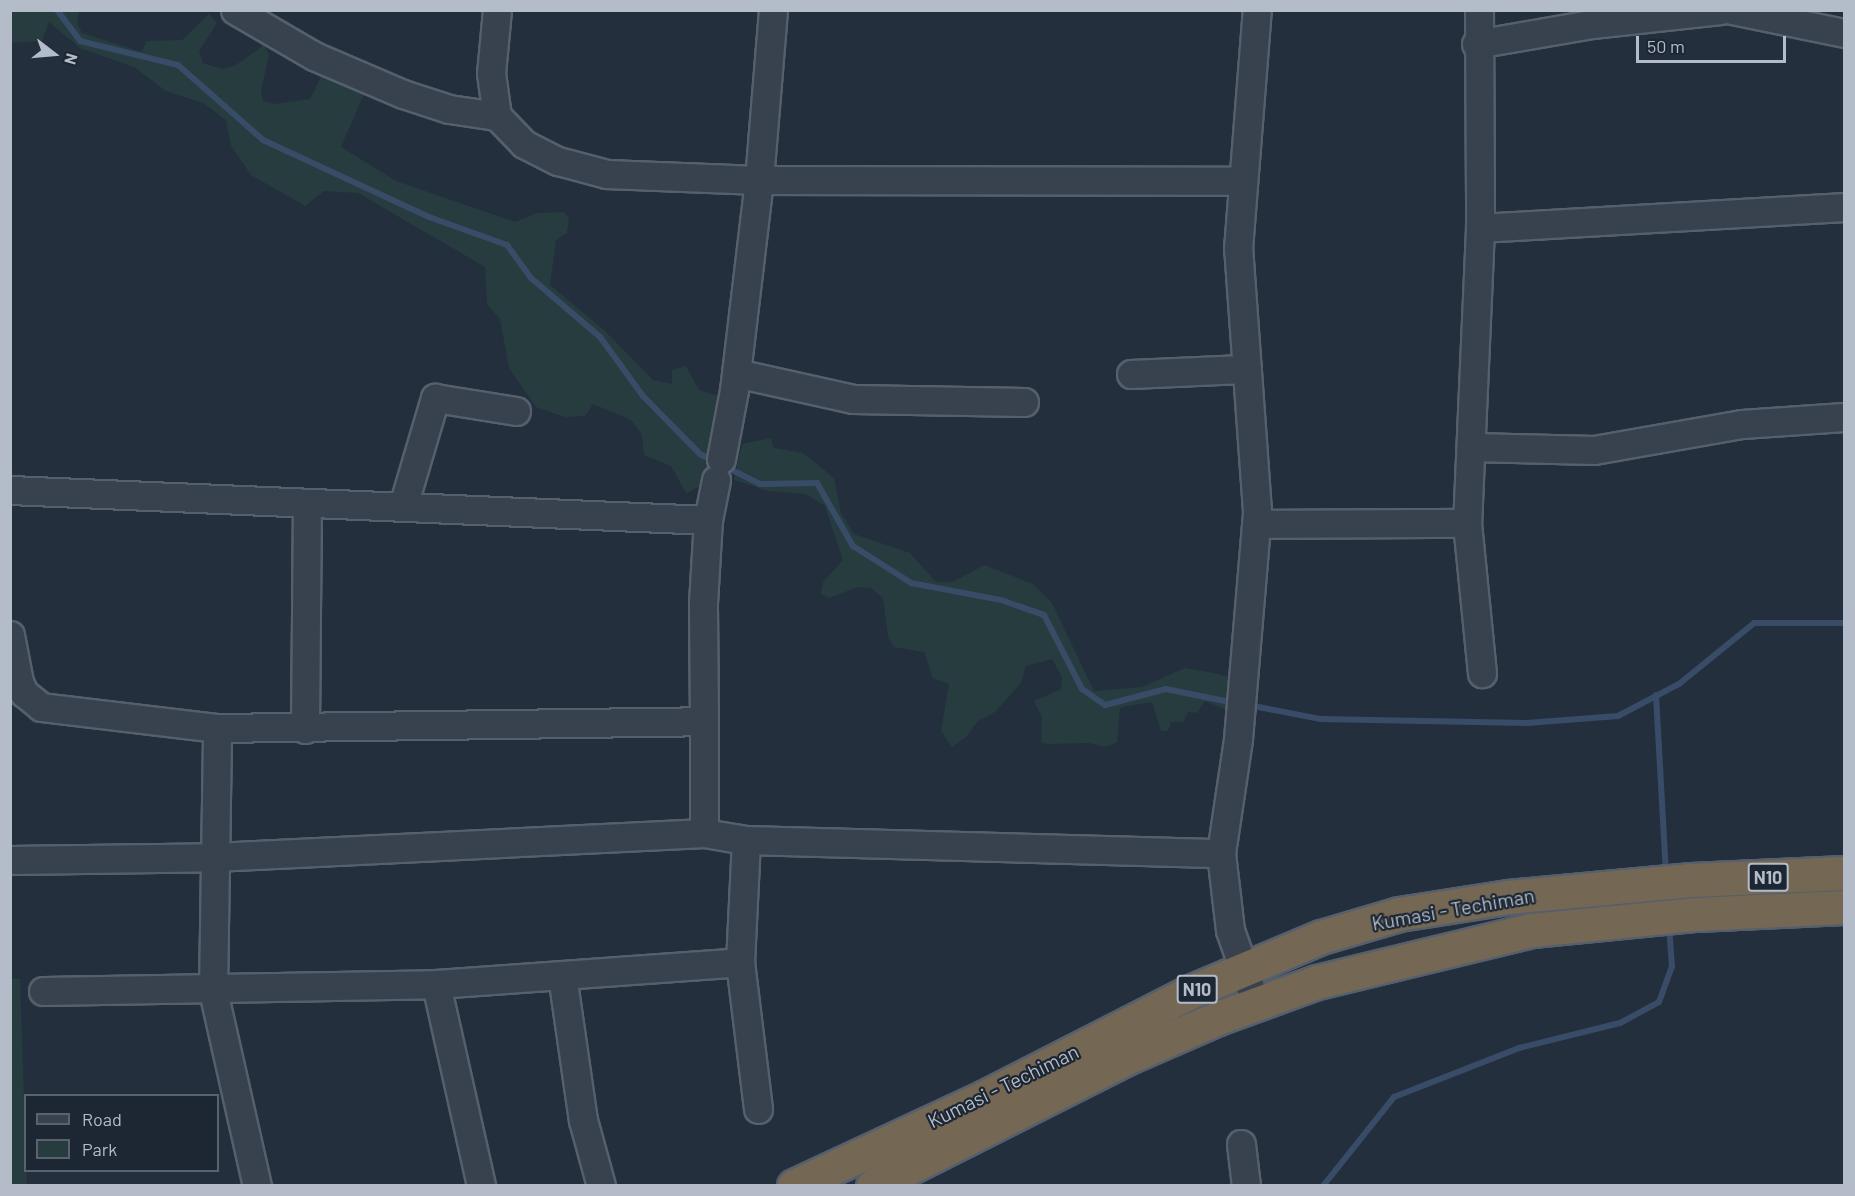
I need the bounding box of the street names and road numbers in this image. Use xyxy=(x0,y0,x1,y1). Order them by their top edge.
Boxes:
road number: N10 xyxy=(1747,862,1789,892)
street label: Kumasi - Techiman xyxy=(1370,883,1536,935)
road number: N10 xyxy=(1176,974,1218,1004)
street label: Kumasi - Techiman xyxy=(924,1039,1082,1133)

